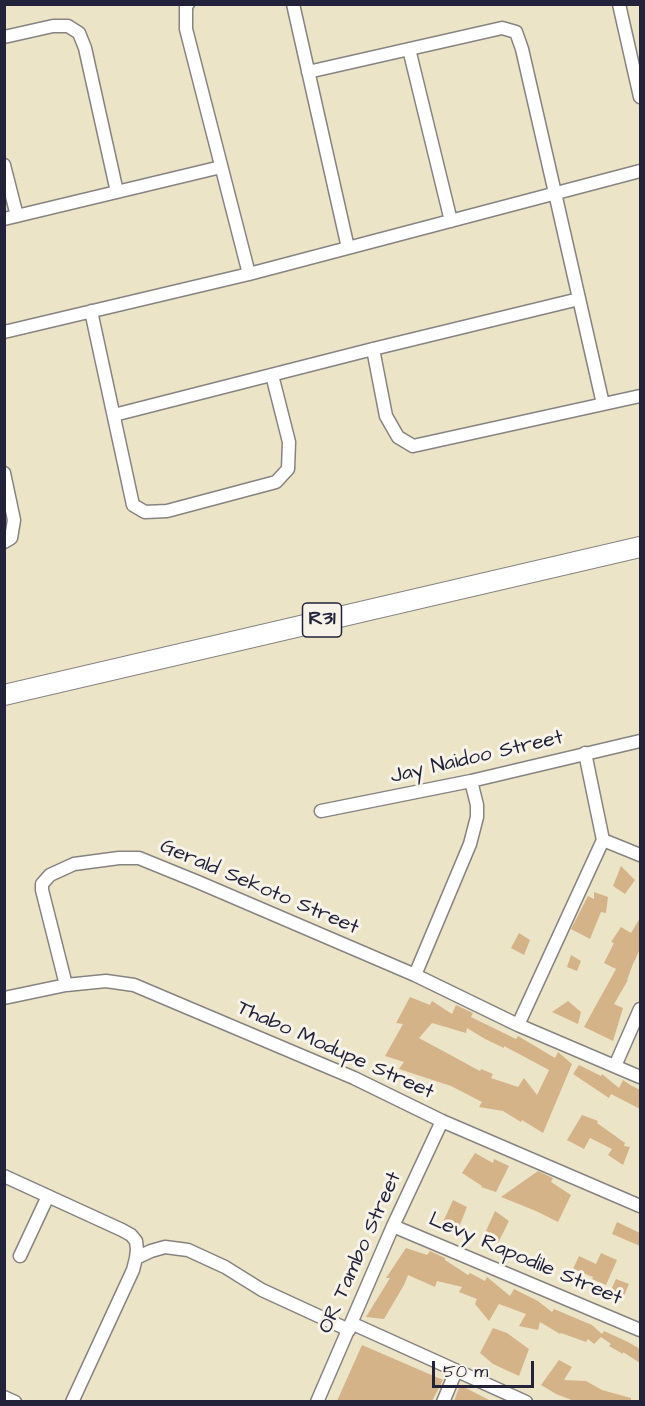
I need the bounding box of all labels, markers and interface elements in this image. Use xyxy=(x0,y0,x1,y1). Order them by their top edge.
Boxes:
road number: R31 xyxy=(302,603,342,637)
street label: Jay Naidoo Street xyxy=(388,726,566,790)
street label: Gerald Sekoto Street xyxy=(156,835,362,941)
street label: Thabo Modupe Street xyxy=(233,996,437,1106)
street label: OR Tambo Street xyxy=(314,1168,408,1338)
street label: Levy Rapodile Street xyxy=(424,1208,626,1312)
scale bar xyxy=(435,1349,537,1387)
text: 50 m xyxy=(443,1359,488,1384)

